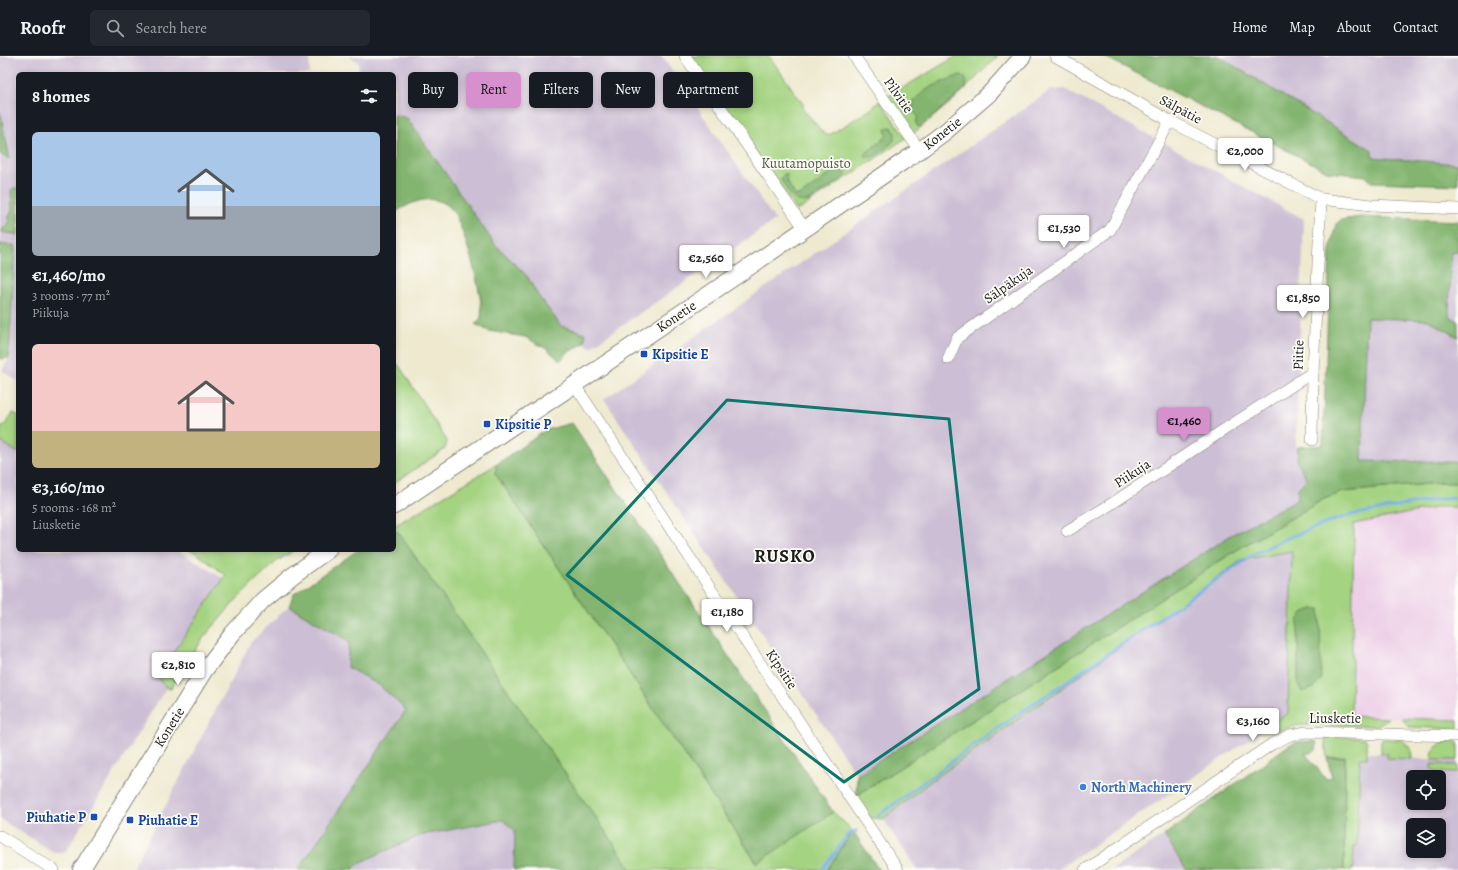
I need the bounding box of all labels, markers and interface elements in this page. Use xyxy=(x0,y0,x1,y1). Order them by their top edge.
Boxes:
search box xyxy=(90,10,370,46)
text: Roofr xyxy=(20,15,66,41)
icon: search xyxy=(104,17,126,39)
text: Search here xyxy=(136,18,207,38)
text: Home xyxy=(1232,18,1267,37)
text: Map xyxy=(1289,18,1315,37)
text: About xyxy=(1337,18,1371,37)
text: Contact xyxy=(1393,18,1438,37)
chip: Buy xyxy=(408,72,458,108)
chip: Rent xyxy=(466,72,521,108)
chip: Filters xyxy=(529,72,593,108)
chip: New xyxy=(601,72,655,108)
chip: Apartment xyxy=(663,72,753,108)
street label: Pilvitie xyxy=(879,73,918,117)
text: 8 homes xyxy=(32,85,90,108)
icon: filters xyxy=(358,85,380,107)
street label: Sälpätie xyxy=(1156,90,1205,129)
street label: Konetie xyxy=(919,112,966,154)
pin: €2,000 xyxy=(1212,138,1278,172)
text: €2,000 xyxy=(1227,142,1263,159)
park label: Kuutamopuisto xyxy=(761,154,851,173)
icon: home xyxy=(170,158,242,230)
pin: €1,530 xyxy=(1031,215,1097,249)
text: €1,530 xyxy=(1047,219,1081,236)
pin: €2,560 xyxy=(673,245,739,279)
text: €2,560 xyxy=(688,249,724,266)
street label: Sälpäkuja xyxy=(980,260,1037,308)
text: €1,460/mo xyxy=(32,264,106,287)
pin: €1,850 xyxy=(1270,285,1336,319)
text: 3 rooms · 77 m² xyxy=(32,287,110,304)
text: €1,850 xyxy=(1286,289,1320,306)
street label: Konetie xyxy=(653,296,700,337)
text: Piikuja xyxy=(32,304,69,321)
street label: Piitie xyxy=(1288,340,1309,370)
place label: Kipsitie E xyxy=(652,345,709,364)
marker: Kipsitie E xyxy=(639,349,649,359)
icon: home xyxy=(170,370,242,442)
pin: €1,460 xyxy=(1151,408,1217,442)
text: €1,460 xyxy=(1167,412,1201,429)
place label: Kipsitie P xyxy=(495,415,551,434)
marker: Kipsitie P xyxy=(482,419,492,429)
street label: Piikuja xyxy=(1110,454,1155,492)
text: €3,160/mo xyxy=(32,476,105,499)
text: 5 rooms · 168 m² xyxy=(32,499,116,516)
text: Liusketie xyxy=(32,516,80,533)
district label: RUSKO xyxy=(754,544,816,568)
pin: €1,180 xyxy=(694,599,760,633)
text: €1,180 xyxy=(710,603,744,620)
street label: Kipsitie xyxy=(761,645,802,693)
pin: €2,810 xyxy=(145,652,211,686)
text: €2,810 xyxy=(161,656,195,673)
street label: Konetie xyxy=(150,704,189,751)
pin: €3,160 xyxy=(1220,708,1286,742)
street label: Liusketie xyxy=(1309,709,1361,728)
text: €3,160 xyxy=(1236,712,1270,729)
map controls xyxy=(1406,770,1446,858)
button: locate xyxy=(1406,770,1446,810)
place label: North Machinery xyxy=(1091,778,1192,797)
marker: North Machinery xyxy=(1078,782,1088,792)
place label: Piuhatie P xyxy=(26,808,86,827)
place label: Piuhatie E xyxy=(138,811,198,830)
marker: Piuhatie P xyxy=(89,812,99,822)
marker: Piuhatie E xyxy=(125,815,135,825)
button: layers xyxy=(1406,818,1446,858)

